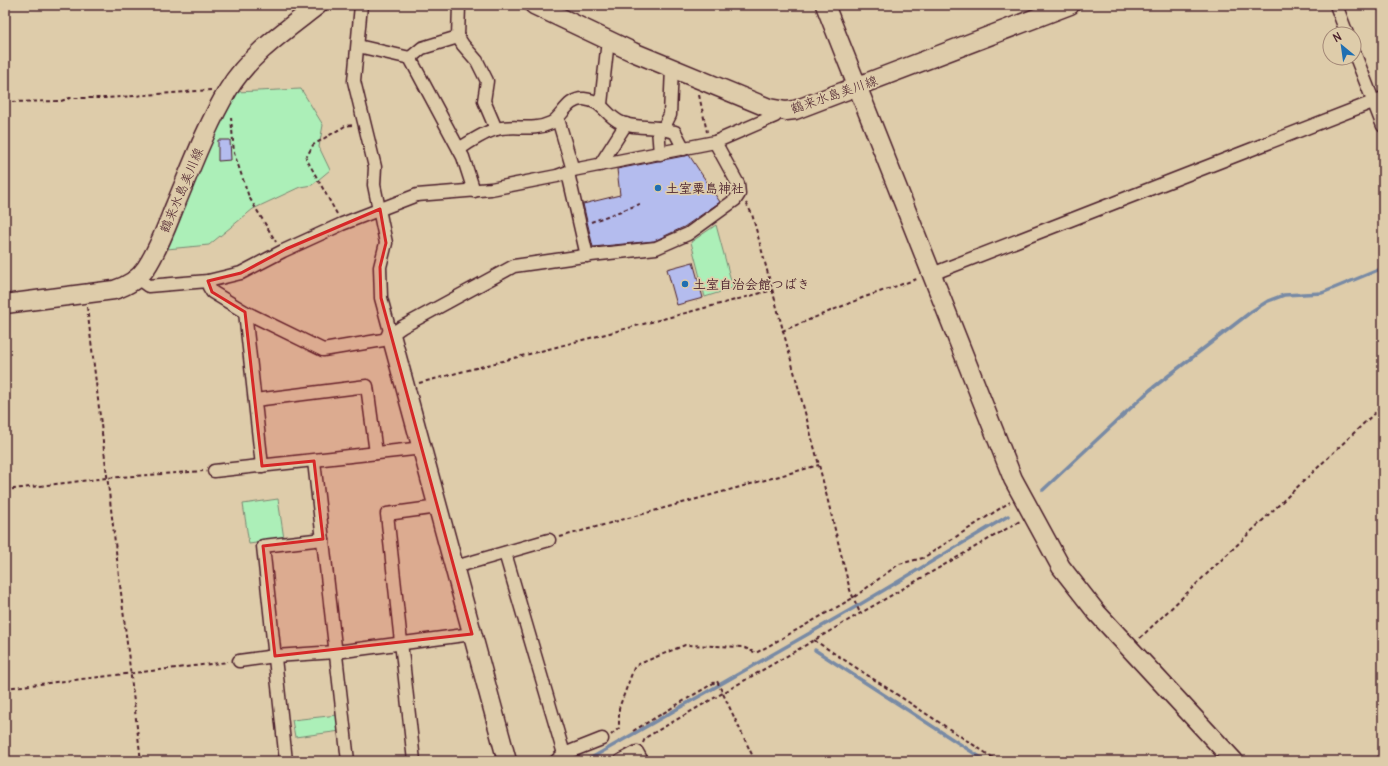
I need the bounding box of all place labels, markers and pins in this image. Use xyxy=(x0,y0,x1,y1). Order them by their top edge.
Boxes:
place label: 土室粟島神社 xyxy=(666,180,744,197)
marker: 土室粟島神社 xyxy=(653,183,663,193)
place label: 土室自治会館つばき xyxy=(693,276,810,293)
marker: 土室自治会館つばき xyxy=(680,279,690,289)

